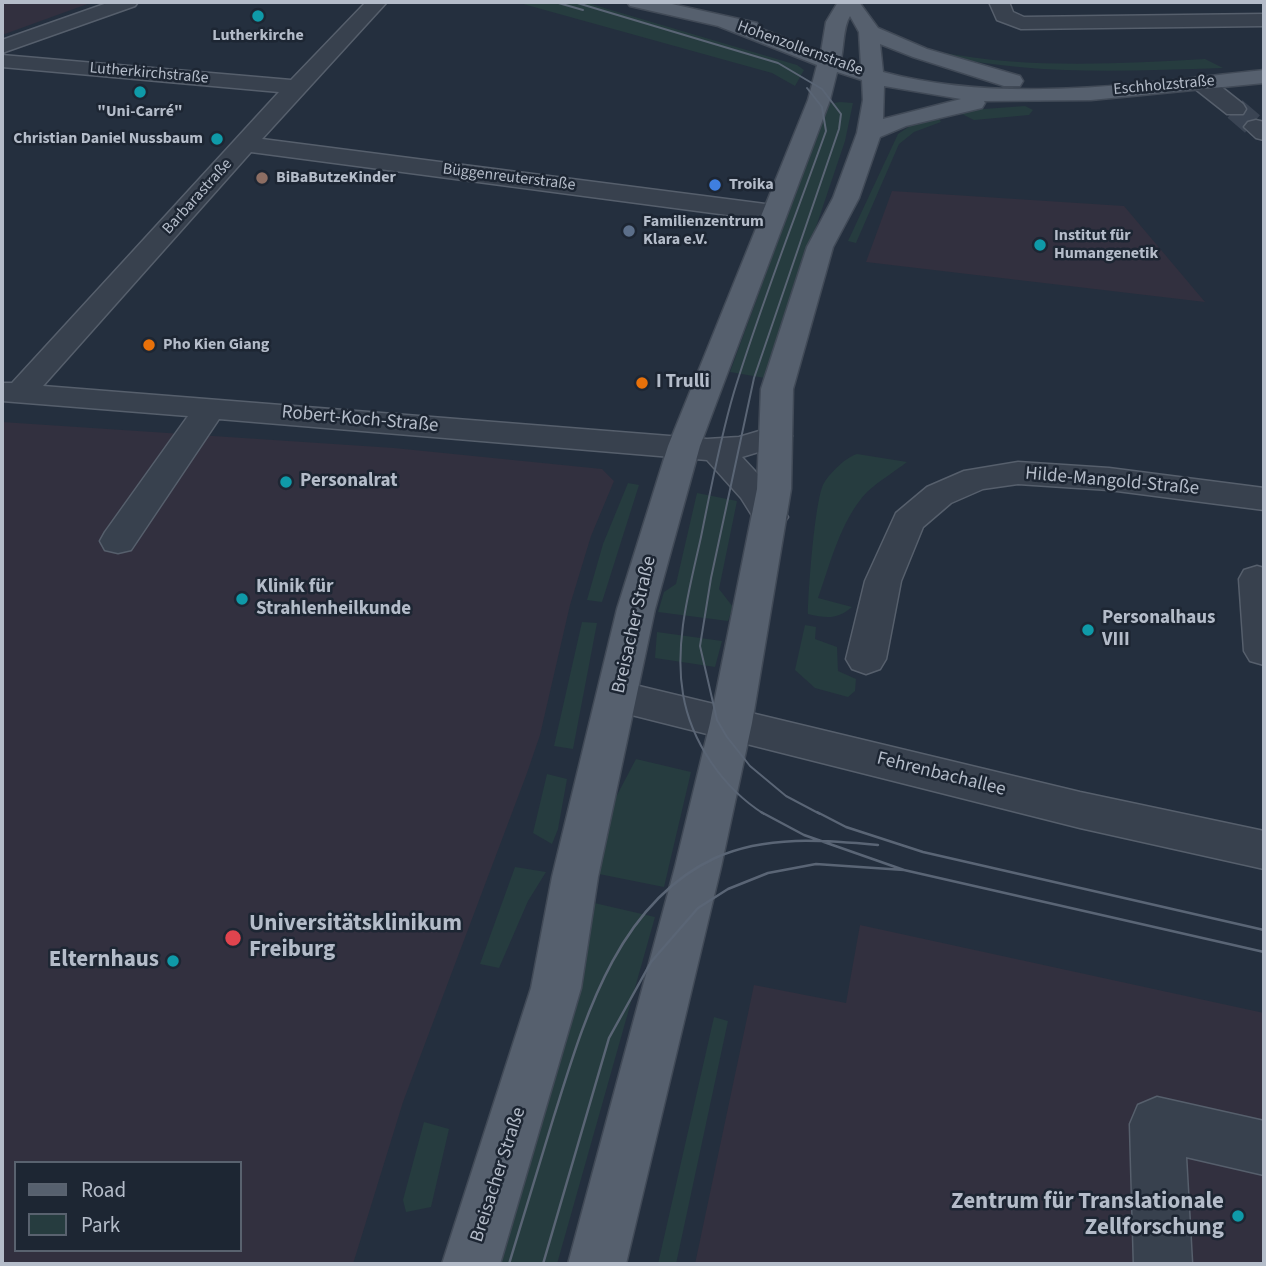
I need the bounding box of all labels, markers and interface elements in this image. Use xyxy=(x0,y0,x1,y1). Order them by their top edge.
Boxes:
marker: Lutherkirche xyxy=(250,8,266,24)
street label: Hohenzollernstraße xyxy=(735,17,865,81)
place label: Lutherkirche xyxy=(212,26,304,46)
street label: Lutherkirchstraße xyxy=(89,59,209,89)
street label: Eschholzstraße xyxy=(1113,72,1215,100)
marker: "Uni-Carré" xyxy=(132,84,148,100)
place label: "Uni-Carré" xyxy=(97,102,183,122)
place label: Christian Daniel Nussbaum xyxy=(13,129,203,149)
marker: Christian Daniel Nussbaum xyxy=(209,131,225,147)
street label: Barbarastraße xyxy=(159,155,237,239)
street label: Büggenreuterstraße xyxy=(442,160,576,196)
place label: BiBaButzeKinder xyxy=(276,168,396,188)
marker: BiBaButzeKinder xyxy=(254,170,270,186)
place label: Troika xyxy=(729,175,774,195)
marker: Troika xyxy=(707,177,723,193)
place label: Familienzentrum Klara e.V. xyxy=(643,212,764,250)
marker: Familienzentrum Klara e.V. xyxy=(621,223,637,239)
place label: Institut für Humangenetik xyxy=(1054,226,1158,264)
marker: Institut für Humangenetik xyxy=(1032,237,1048,253)
place label: Pho Kien Giang xyxy=(163,335,269,355)
marker: Pho Kien Giang xyxy=(141,337,157,353)
place label: I Trulli xyxy=(656,372,710,394)
marker: I Trulli xyxy=(634,375,650,391)
street label: Robert-Koch-Straße xyxy=(281,402,439,438)
street label: Hilde-Mangold-Straße xyxy=(1024,463,1200,501)
place label: Personalrat xyxy=(300,471,397,493)
marker: Personalrat xyxy=(278,474,294,490)
street label: Breisacher Straße xyxy=(608,554,662,696)
place label: Klinik für Strahlenheilkunde xyxy=(256,577,411,621)
marker: Klinik für Strahlenheilkunde xyxy=(234,591,250,607)
place label: Personalhaus VIII xyxy=(1102,608,1216,652)
marker: Personalhaus VIII xyxy=(1080,622,1096,638)
street label: Fehrenbachallee xyxy=(874,748,1008,802)
place label: Universitätsklinikum Freiburg xyxy=(249,911,462,965)
marker: Universitätsklinikum Freiburg xyxy=(223,928,243,948)
place label: Elternhaus xyxy=(49,947,159,975)
marker: Elternhaus xyxy=(165,953,181,969)
street label: Breisacher Straße xyxy=(466,1105,532,1245)
legend xyxy=(14,1161,242,1252)
text: Road xyxy=(81,1175,126,1205)
place label: Zentrum für Translationale Zellforschung xyxy=(951,1189,1224,1243)
marker: Zentrum für Translationale Zellforschung xyxy=(1230,1208,1246,1224)
text: Park xyxy=(81,1210,120,1240)

